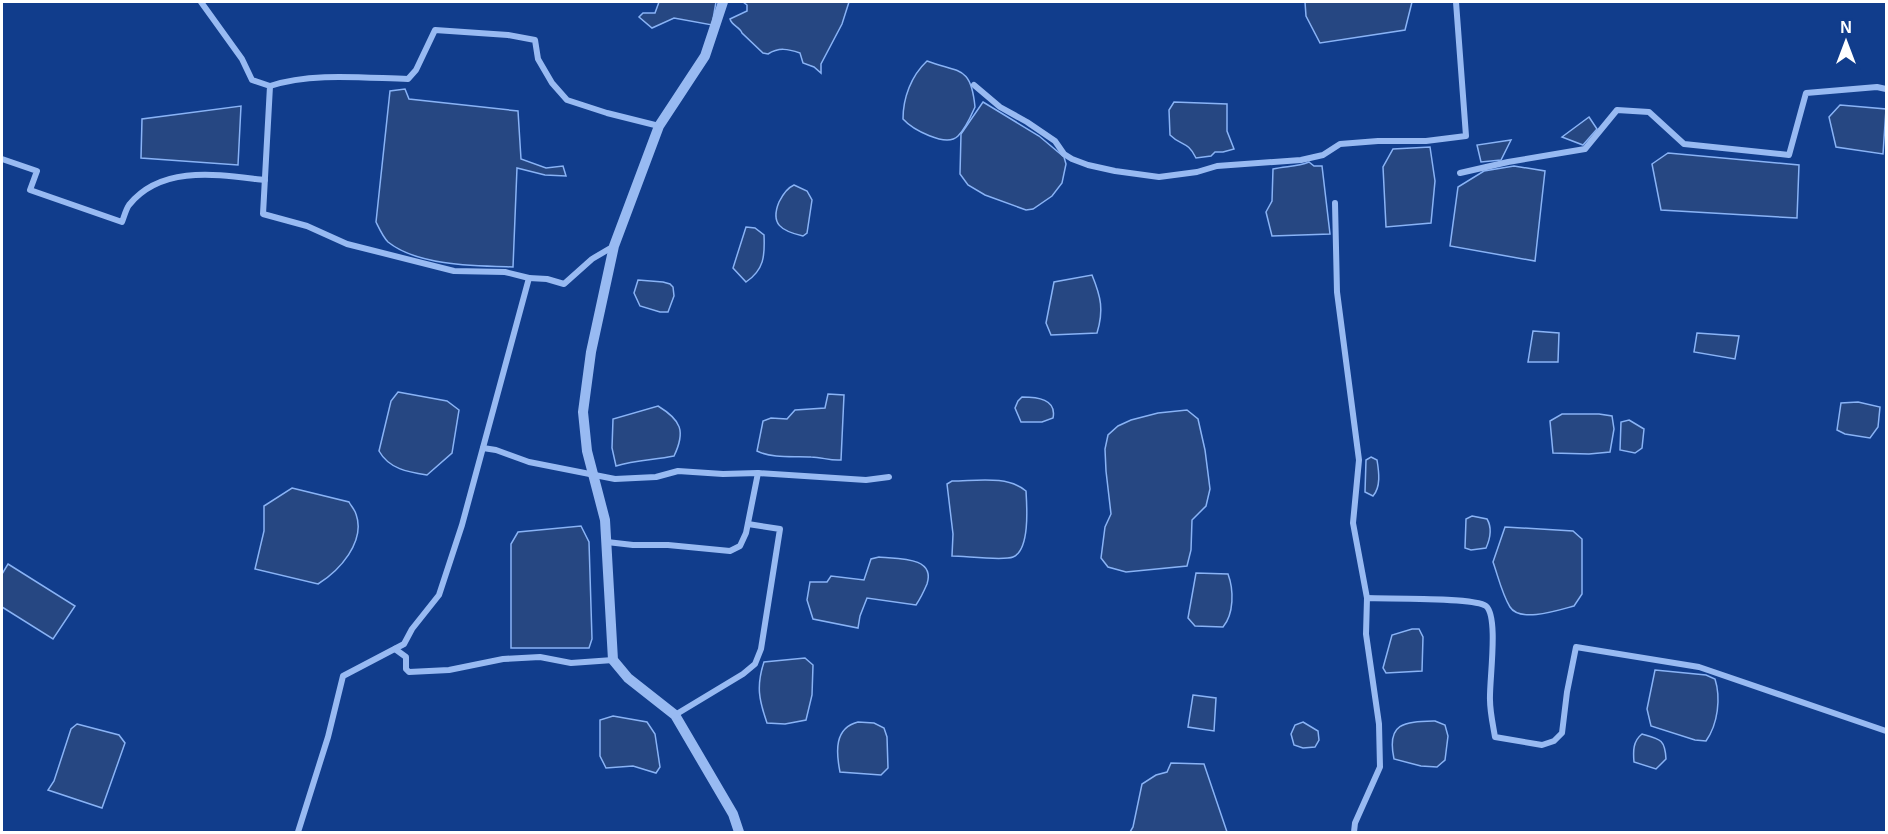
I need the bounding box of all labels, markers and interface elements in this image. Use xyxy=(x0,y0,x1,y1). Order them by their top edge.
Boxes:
north arrow xyxy=(1816,12,1876,72)
text: N xyxy=(1840,19,1852,36)

